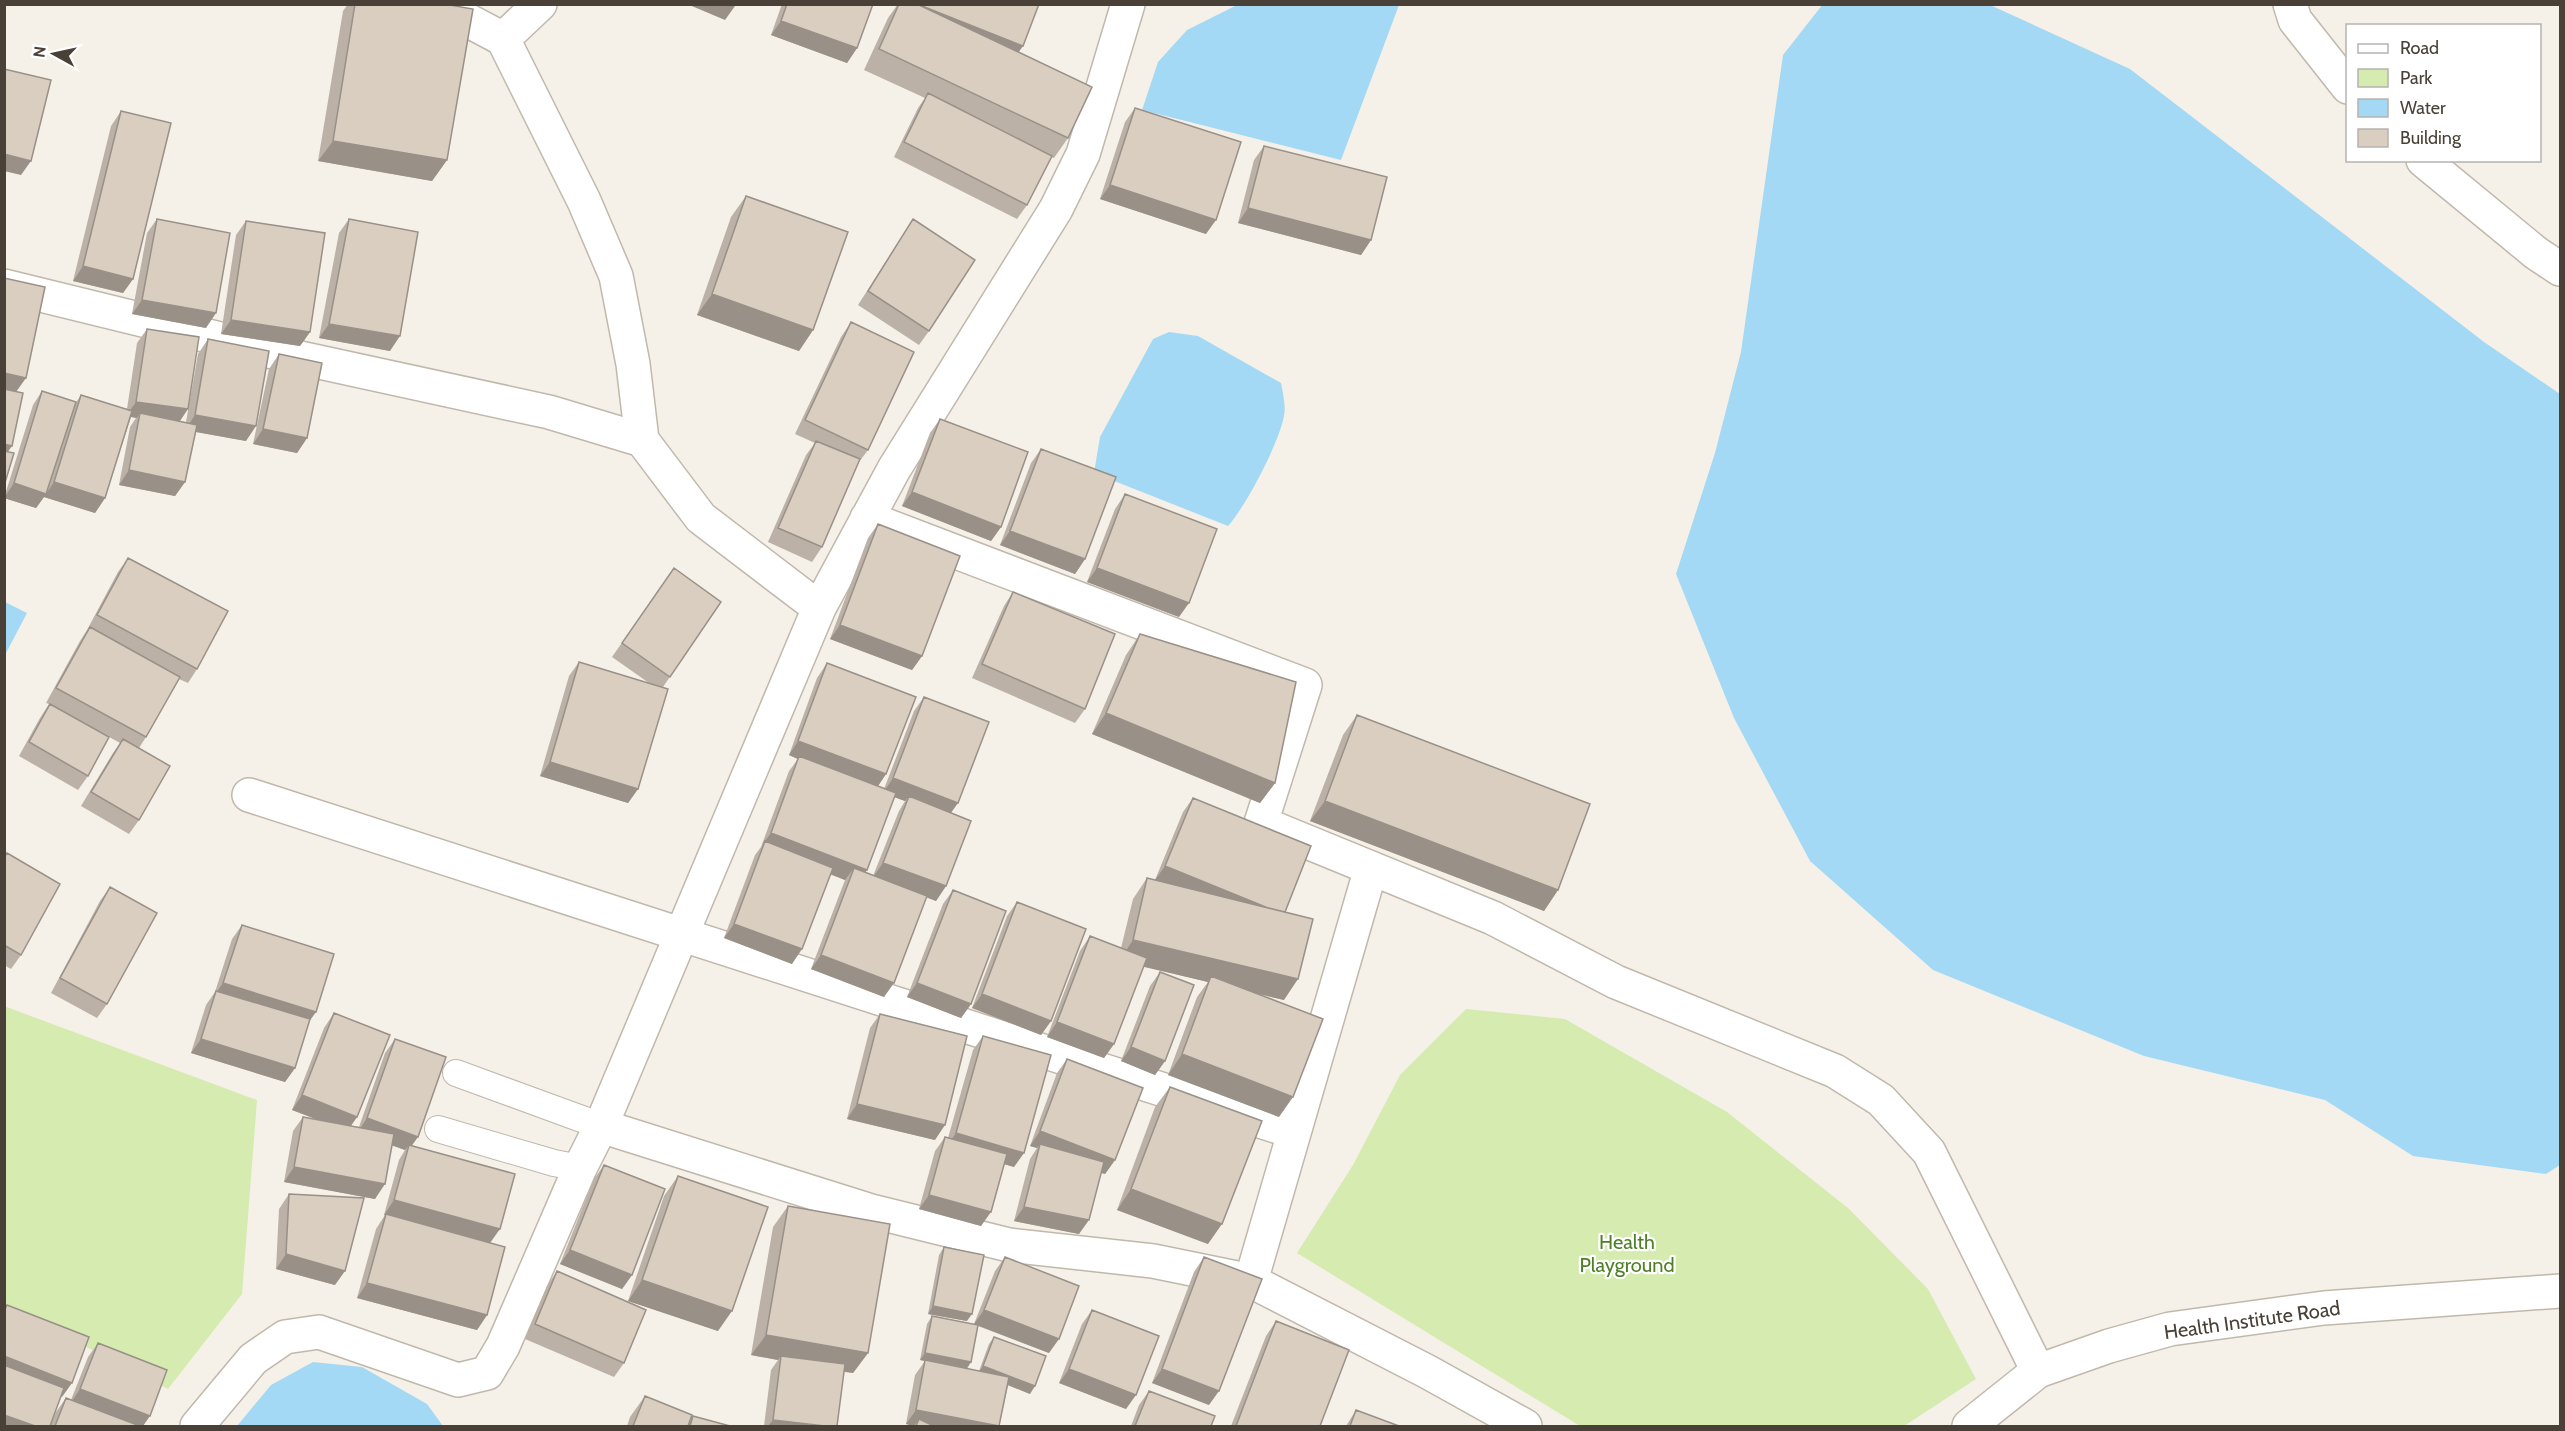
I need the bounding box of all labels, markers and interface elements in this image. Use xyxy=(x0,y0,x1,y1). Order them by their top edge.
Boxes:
north arrow xyxy=(24,24,84,84)
legend xyxy=(2346,24,2541,162)
text: Road xyxy=(2400,37,2439,59)
text: N xyxy=(29,45,50,59)
text: Park xyxy=(2400,67,2433,89)
text: Water xyxy=(2400,97,2446,119)
text: Building xyxy=(2400,127,2462,149)
park label: Health Playground xyxy=(1579,1230,1675,1277)
street label: Health Institute Road xyxy=(2162,1296,2342,1344)

